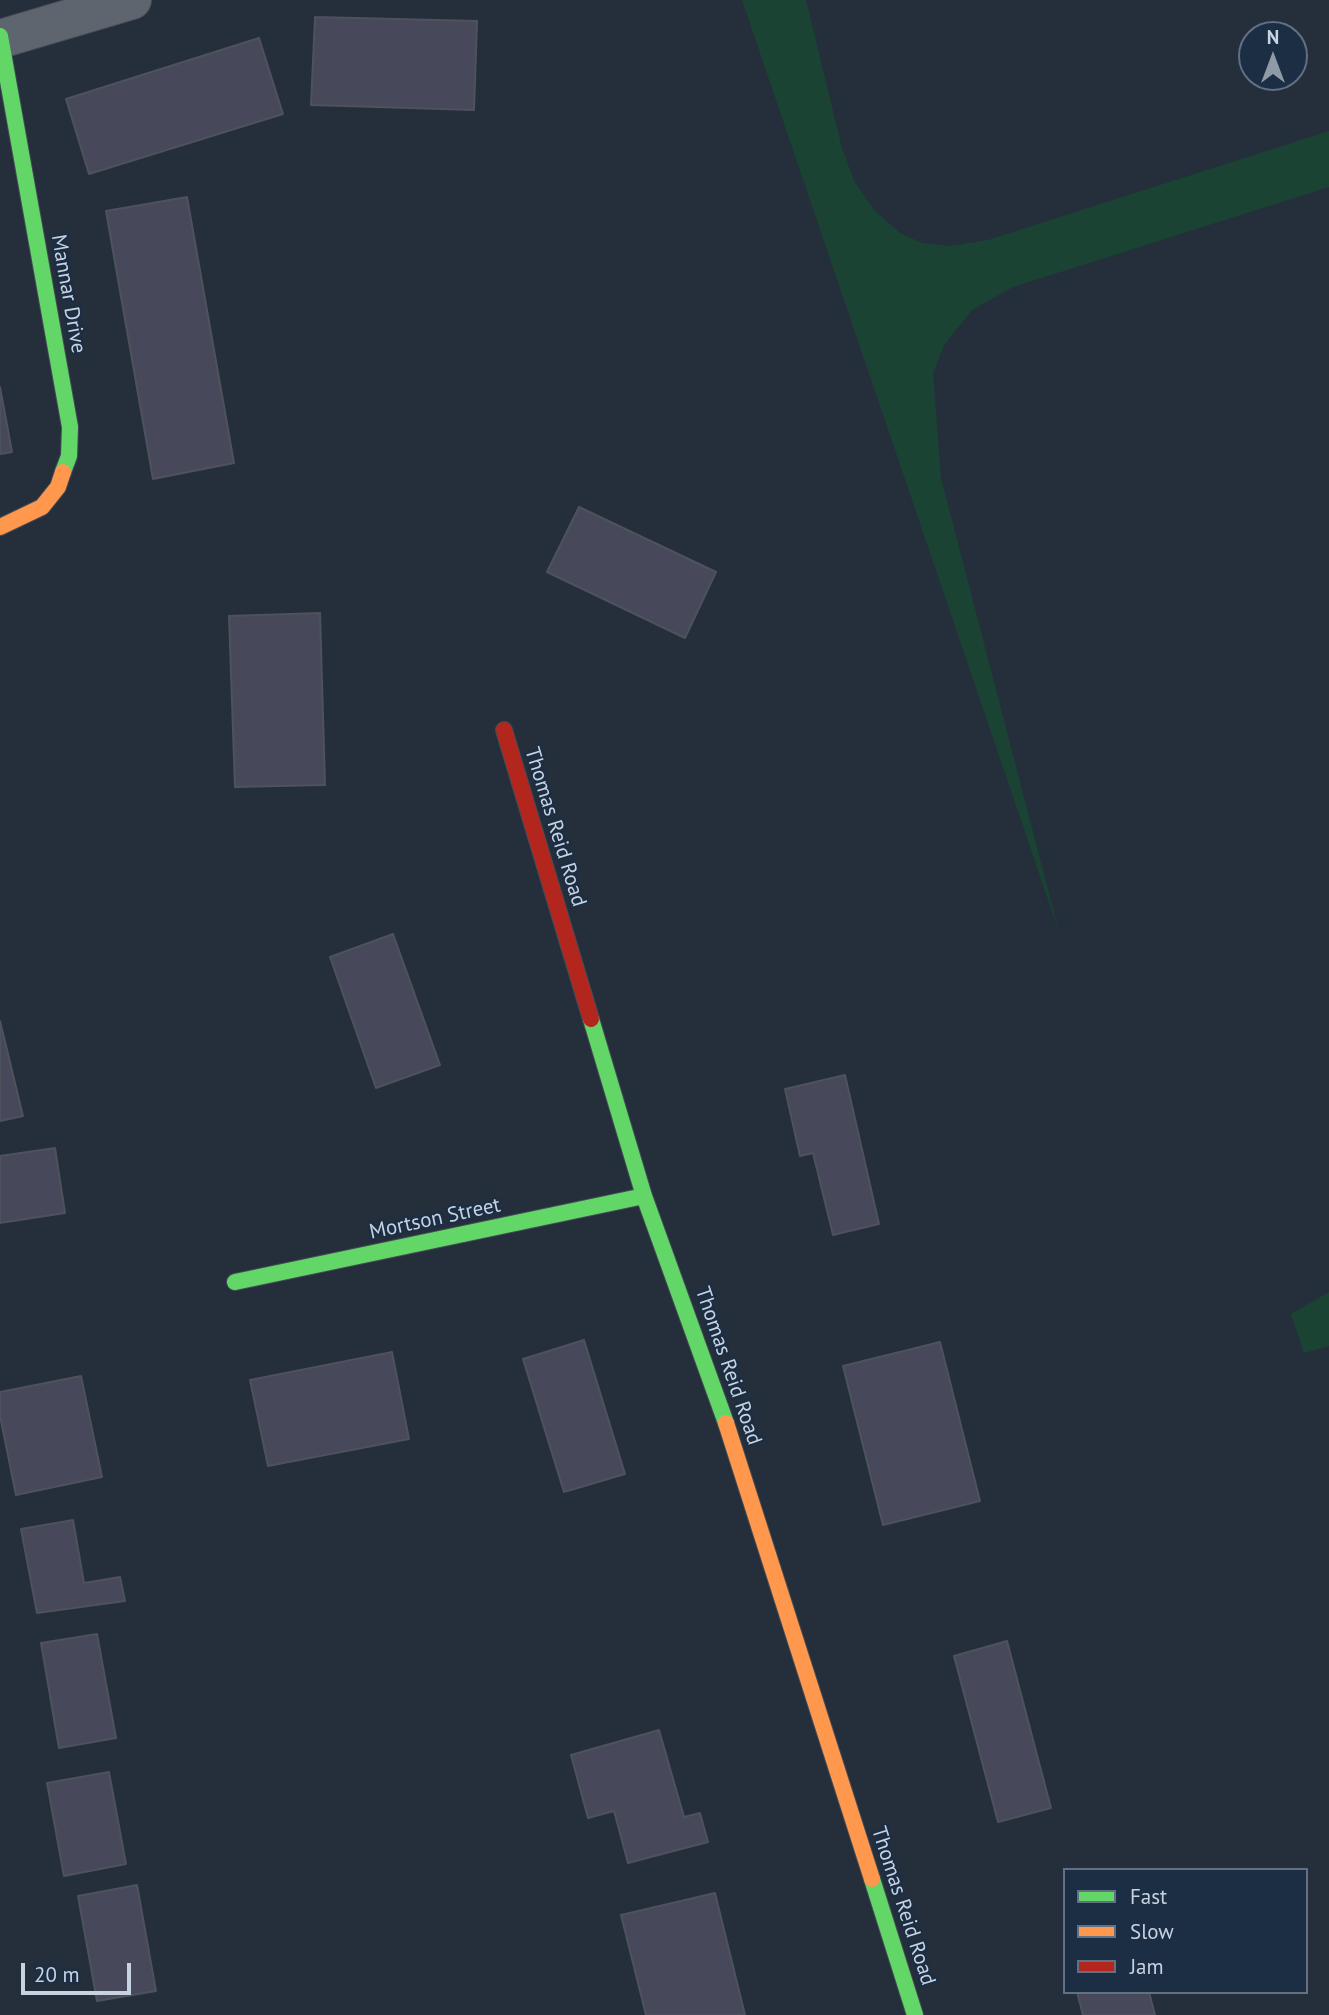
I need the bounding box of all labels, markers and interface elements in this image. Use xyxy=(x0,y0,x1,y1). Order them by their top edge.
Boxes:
north arrow xyxy=(1238,21,1308,91)
text: N xyxy=(1267,25,1279,49)
street label: Mannar Drive xyxy=(45,233,91,355)
street label: Thomas Reid Road xyxy=(519,744,591,910)
street label: Mortson Street xyxy=(367,1193,503,1245)
street label: Thomas Reid Road xyxy=(689,1284,767,1448)
street label: Thomas Reid Road xyxy=(865,1823,941,1989)
legend xyxy=(1063,1868,1308,1994)
text: Fast xyxy=(1130,1883,1167,1910)
text: Slow xyxy=(1130,1918,1174,1945)
scale bar xyxy=(24,1948,135,1992)
text: Jam xyxy=(1130,1953,1164,1980)
text: 20 m xyxy=(34,1961,80,1988)

